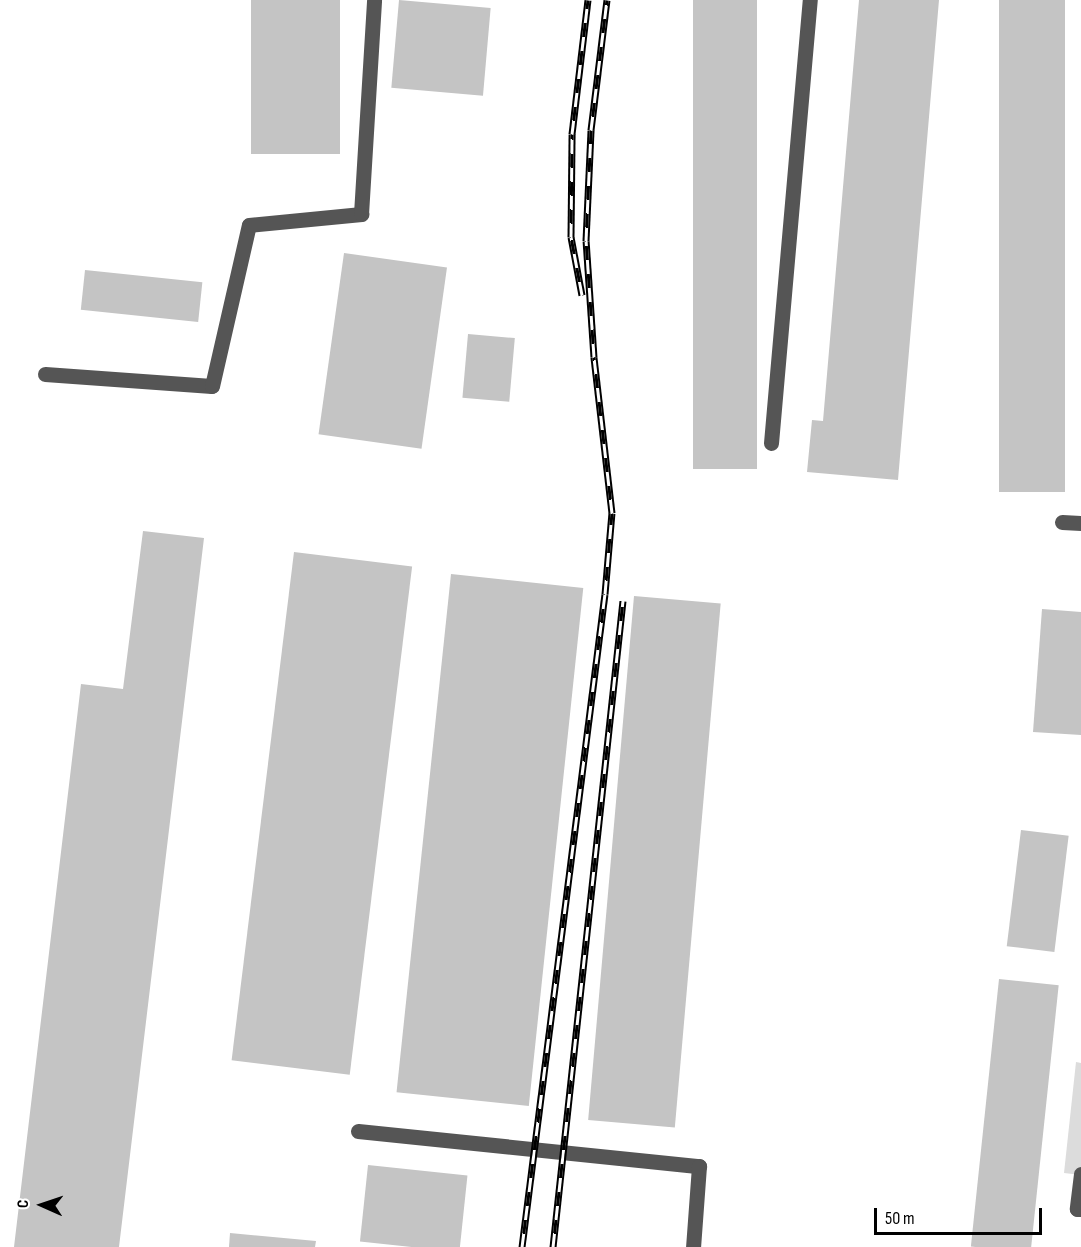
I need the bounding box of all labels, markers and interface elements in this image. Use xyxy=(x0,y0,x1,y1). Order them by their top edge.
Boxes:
north arrow xyxy=(12,1175,72,1235)
scale bar xyxy=(877,1196,1045,1234)
text: С xyxy=(14,1199,33,1209)
text: 50 m xyxy=(885,1208,915,1229)

